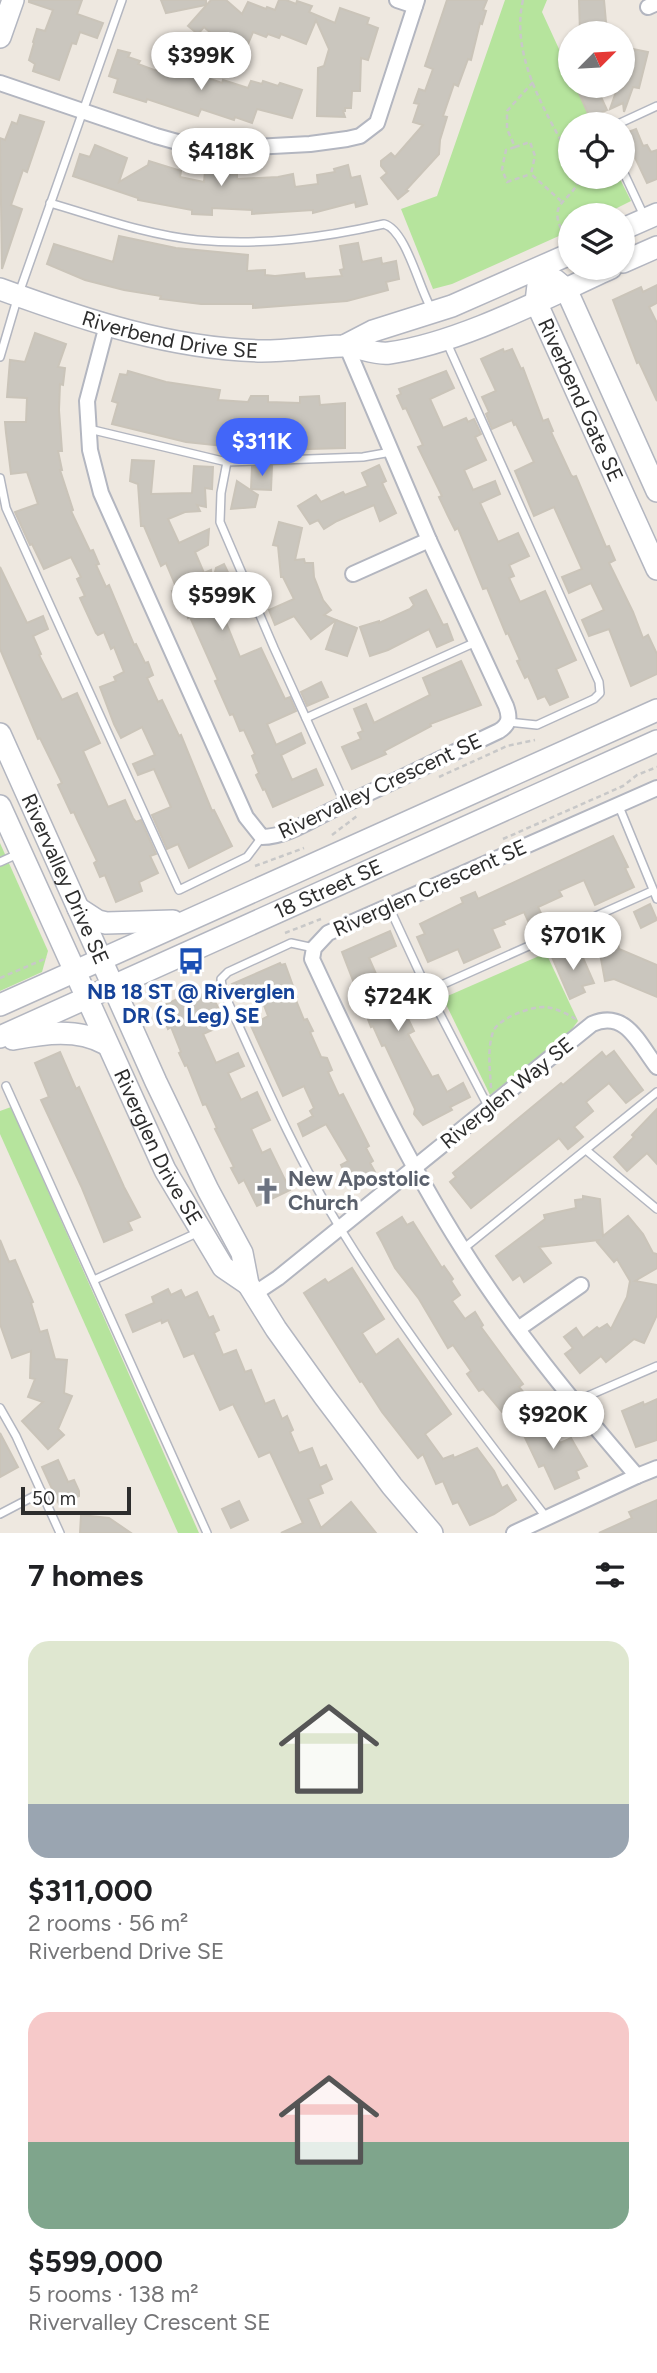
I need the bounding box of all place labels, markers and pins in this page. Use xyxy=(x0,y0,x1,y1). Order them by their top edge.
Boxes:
pin: $399K xyxy=(152,32,250,92)
pin: $418K xyxy=(172,128,270,188)
pin: $311K xyxy=(213,419,311,478)
pin: $599K xyxy=(173,572,271,632)
pin: $701K xyxy=(524,912,622,972)
bus stop icon: NB 18 ST @ Riverglen DR (S. Leg) SE xyxy=(176,946,206,976)
pin: $724K xyxy=(349,974,447,1033)
place label: NB 18 ST @ Riverglen DR (S. Leg) SE xyxy=(87,979,295,1028)
place label: New Apostolic Church xyxy=(288,1166,431,1215)
church icon: New Apostolic Church xyxy=(252,1176,282,1206)
pin: $920K xyxy=(504,1392,602,1451)

